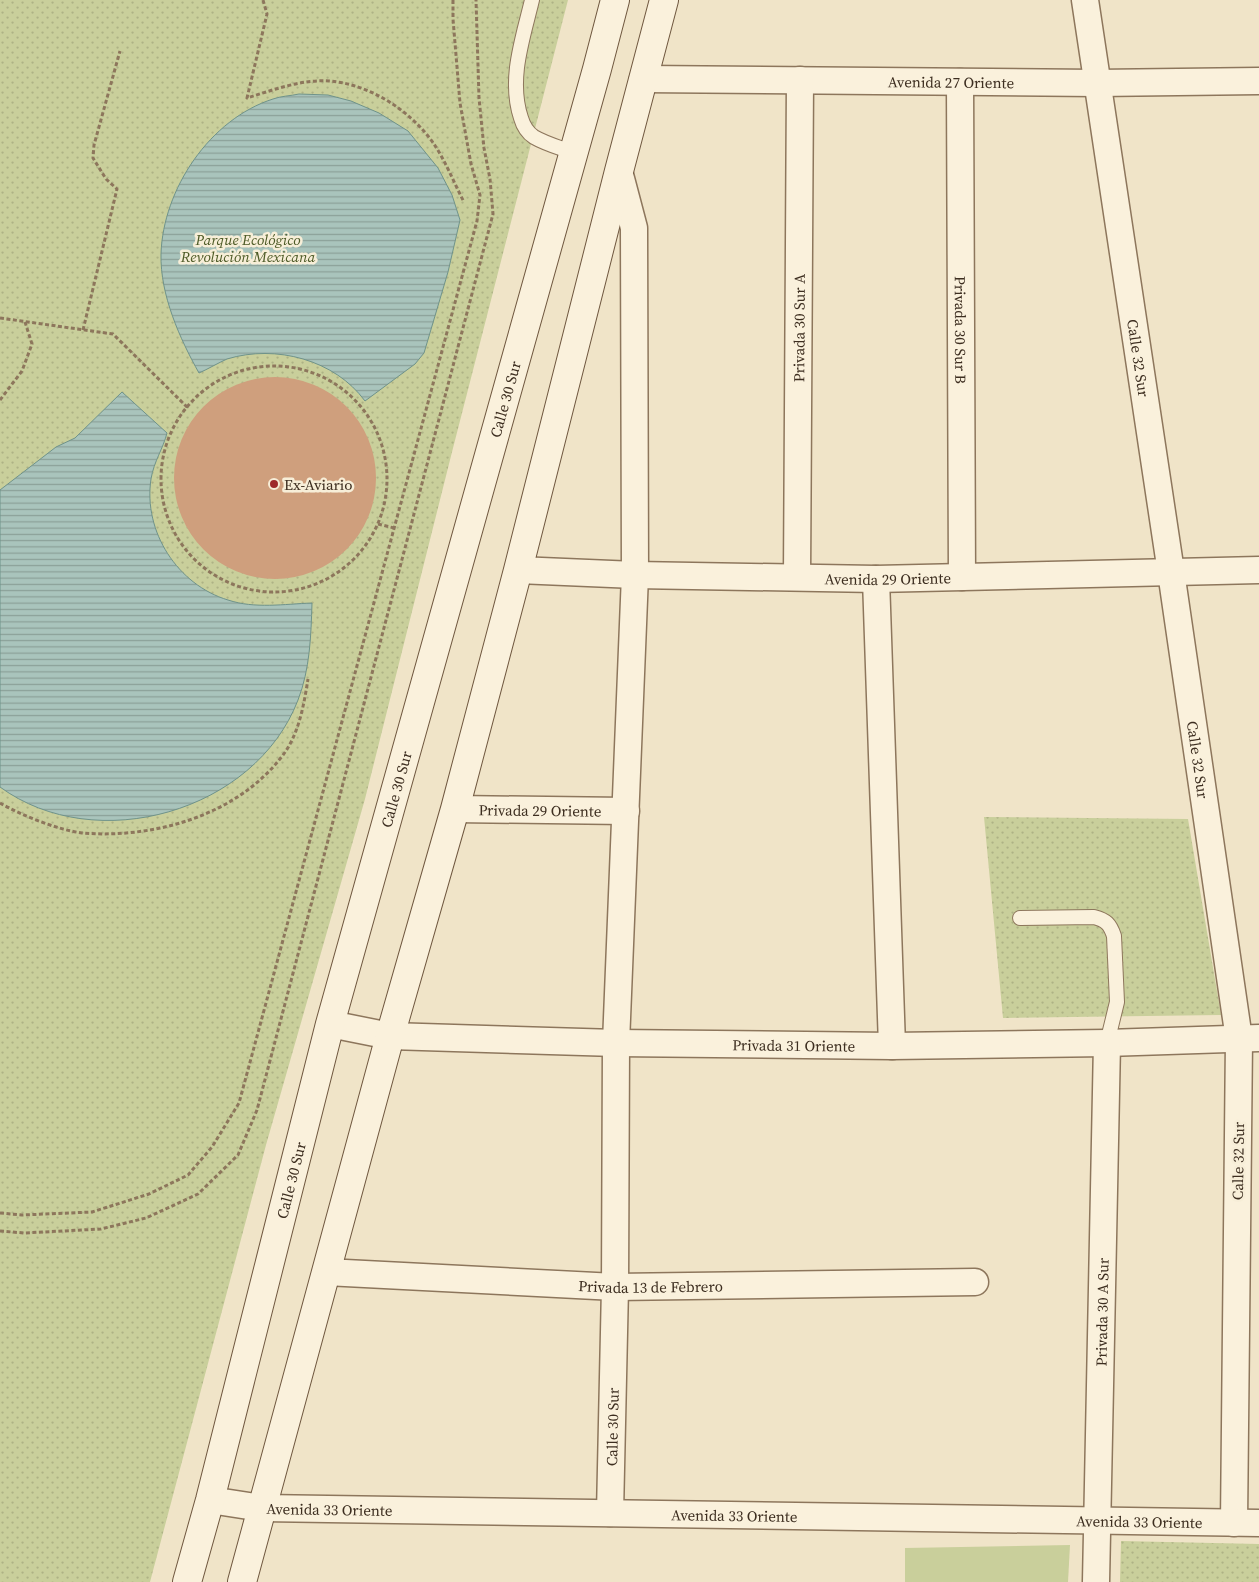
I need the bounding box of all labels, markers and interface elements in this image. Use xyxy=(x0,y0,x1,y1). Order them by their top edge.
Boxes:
street label: Avenida 27 Oriente xyxy=(888,71,1015,93)
park label: Parque Ecológico Revolución Mexicana xyxy=(180,229,316,267)
street label: Privada 30 Sur A xyxy=(788,274,809,382)
street label: Privada 30 Sur B xyxy=(950,276,972,384)
street label: Calle 32 Sur xyxy=(1123,318,1155,399)
street label: Calle 30 Sur xyxy=(484,358,526,440)
place label: Ex-Aviario xyxy=(284,474,353,495)
marker: Ex-Aviario xyxy=(268,478,280,490)
street label: Avenida 29 Oriente xyxy=(825,567,952,590)
street label: Calle 32 Sur xyxy=(1182,719,1214,801)
street label: Calle 30 Sur xyxy=(375,748,417,830)
street label: Privada 29 Oriente xyxy=(478,799,602,821)
street label: Privada 31 Oriente xyxy=(732,1034,856,1056)
street label: Calle 32 Sur xyxy=(1227,1121,1249,1200)
street label: Calle 30 Sur xyxy=(271,1139,311,1221)
street label: Privada 30 A Sur xyxy=(1090,1257,1113,1366)
street label: Privada 13 de Febrero xyxy=(578,1275,723,1298)
street label: Calle 30 Sur xyxy=(601,1387,623,1466)
street label: Avenida 33 Oriente xyxy=(266,1498,393,1520)
street label: Avenida 33 Oriente xyxy=(671,1504,798,1527)
street label: Avenida 33 Oriente xyxy=(1076,1510,1203,1533)

